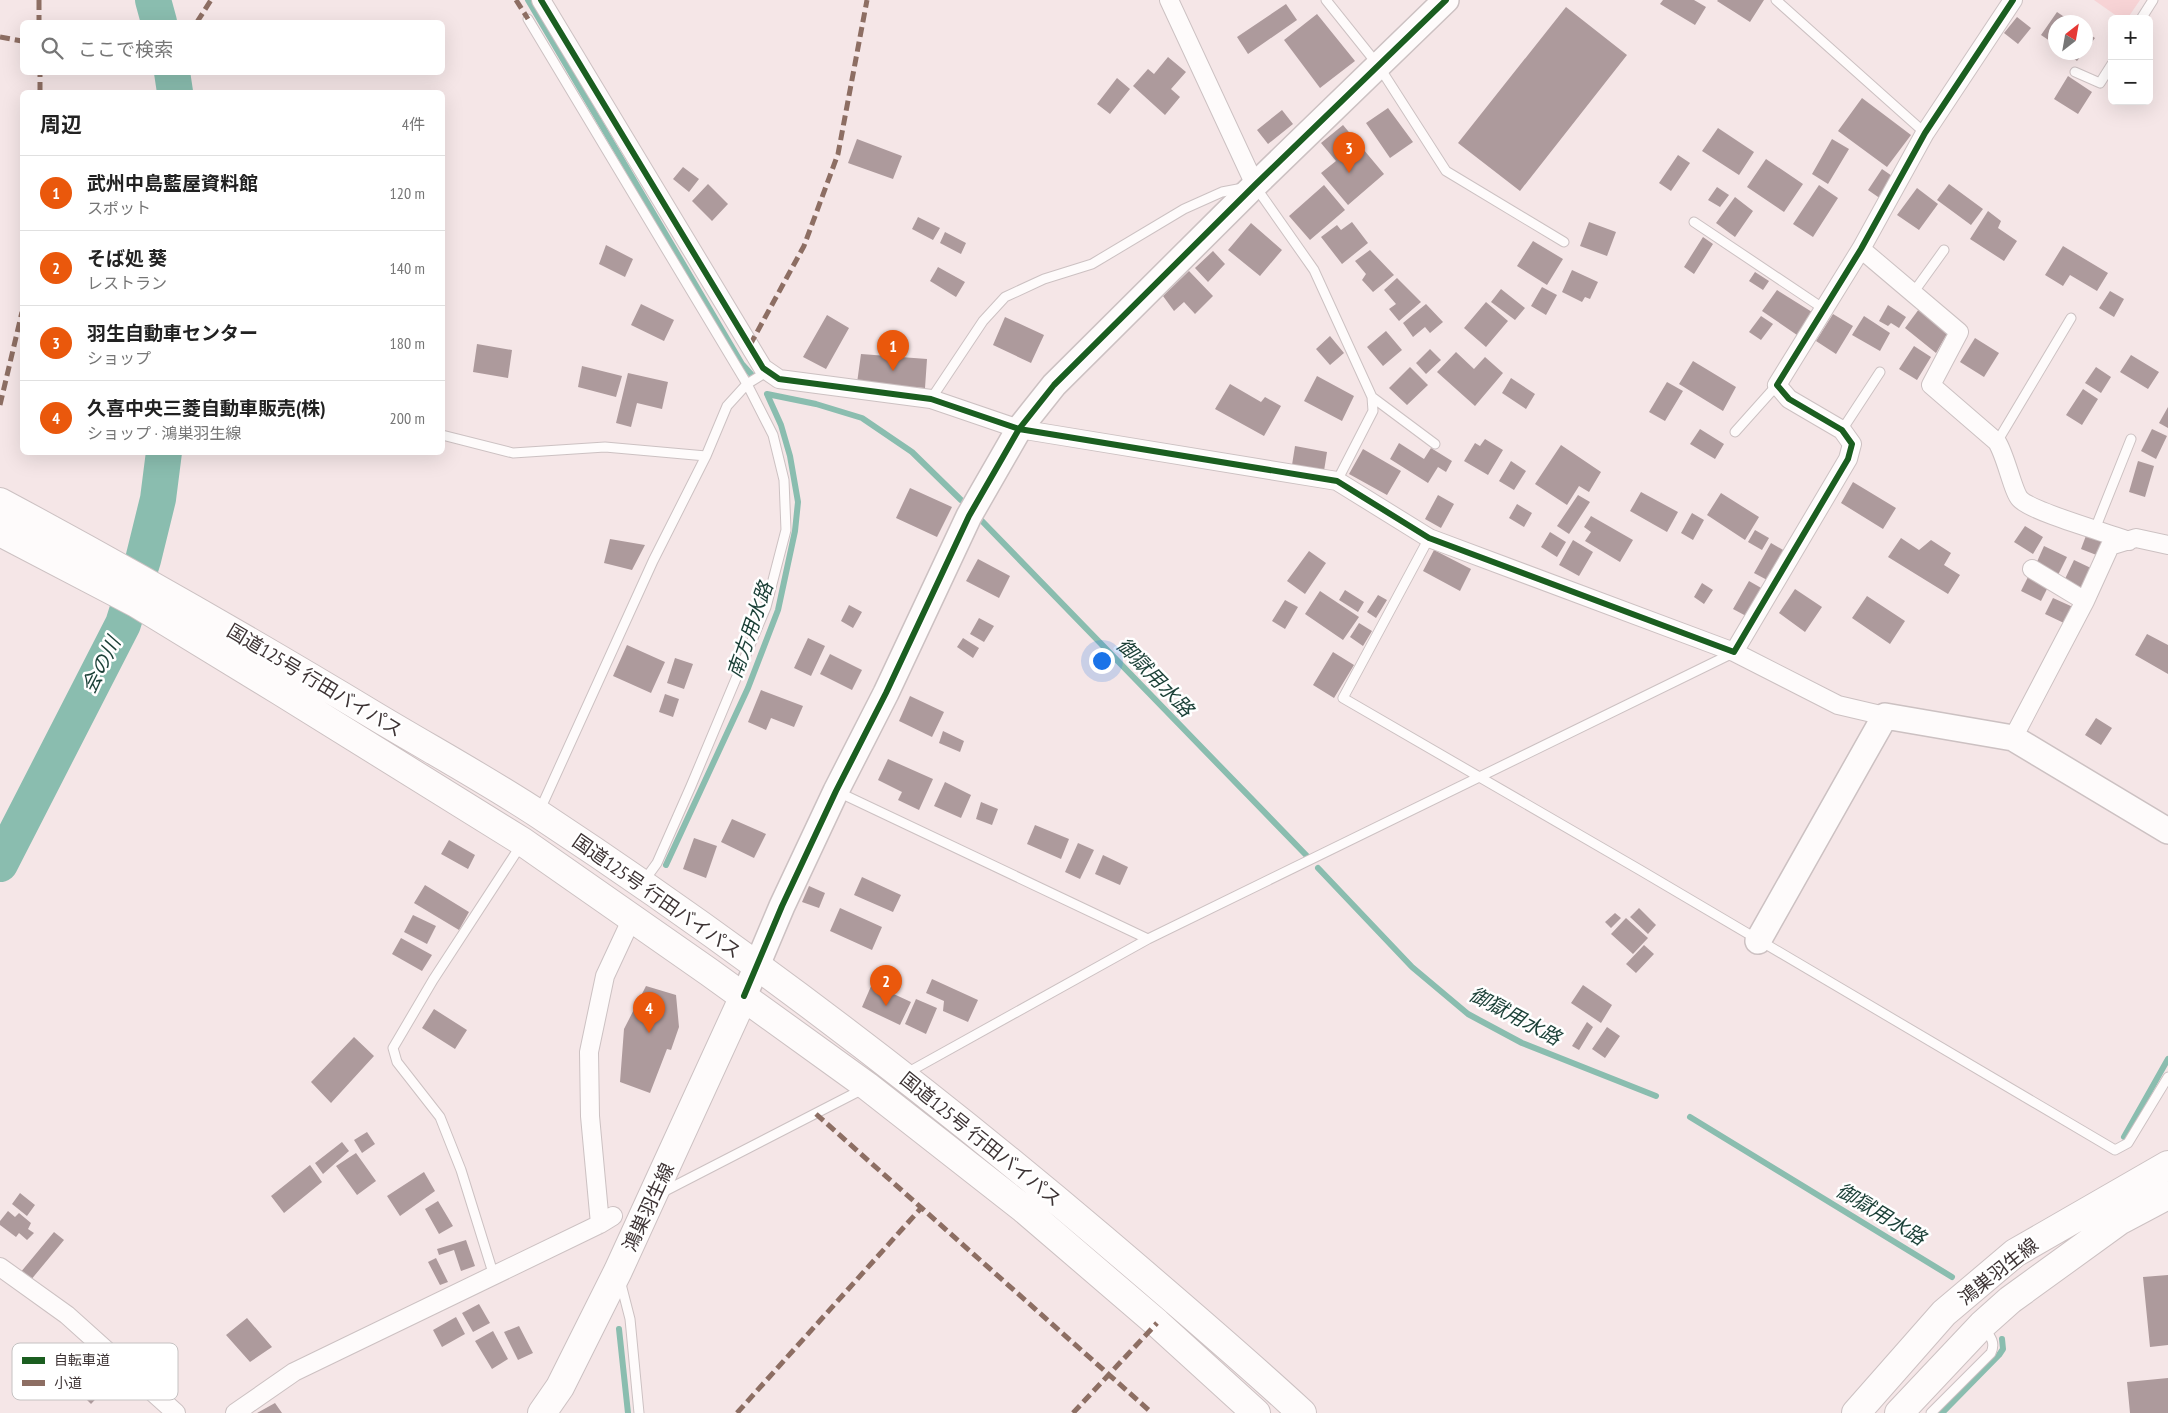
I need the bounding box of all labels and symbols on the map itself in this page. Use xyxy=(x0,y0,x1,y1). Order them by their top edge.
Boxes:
north arrow xyxy=(2048,15,2093,60)
pin: 3 xyxy=(1333,132,1365,173)
pin: 1 xyxy=(877,330,909,371)
water label: 南方用水路 xyxy=(721,577,779,682)
street label: 国道125号 行田バイパス xyxy=(223,618,407,742)
water label: 会の川 xyxy=(76,631,127,698)
water label: 御獄用水路 xyxy=(1111,632,1200,723)
your location xyxy=(1089,648,1115,674)
street label: 国道125号 行田バイパス xyxy=(568,829,746,963)
pin: 2 xyxy=(870,965,902,1006)
water label: 御獄用水路 xyxy=(1465,981,1567,1052)
pin: 4 xyxy=(633,992,665,1033)
street label: 国道125号 行田バイパス xyxy=(896,1067,1066,1211)
street label: 鴻巣羽生線 xyxy=(617,1159,679,1255)
water label: 御獄用水路 xyxy=(1831,1177,1932,1252)
street label: 鴻巣羽生線 xyxy=(1953,1232,2043,1310)
legend xyxy=(12,1343,178,1400)
text: 自転車道 xyxy=(54,1351,110,1369)
text: 小道 xyxy=(54,1374,82,1392)

